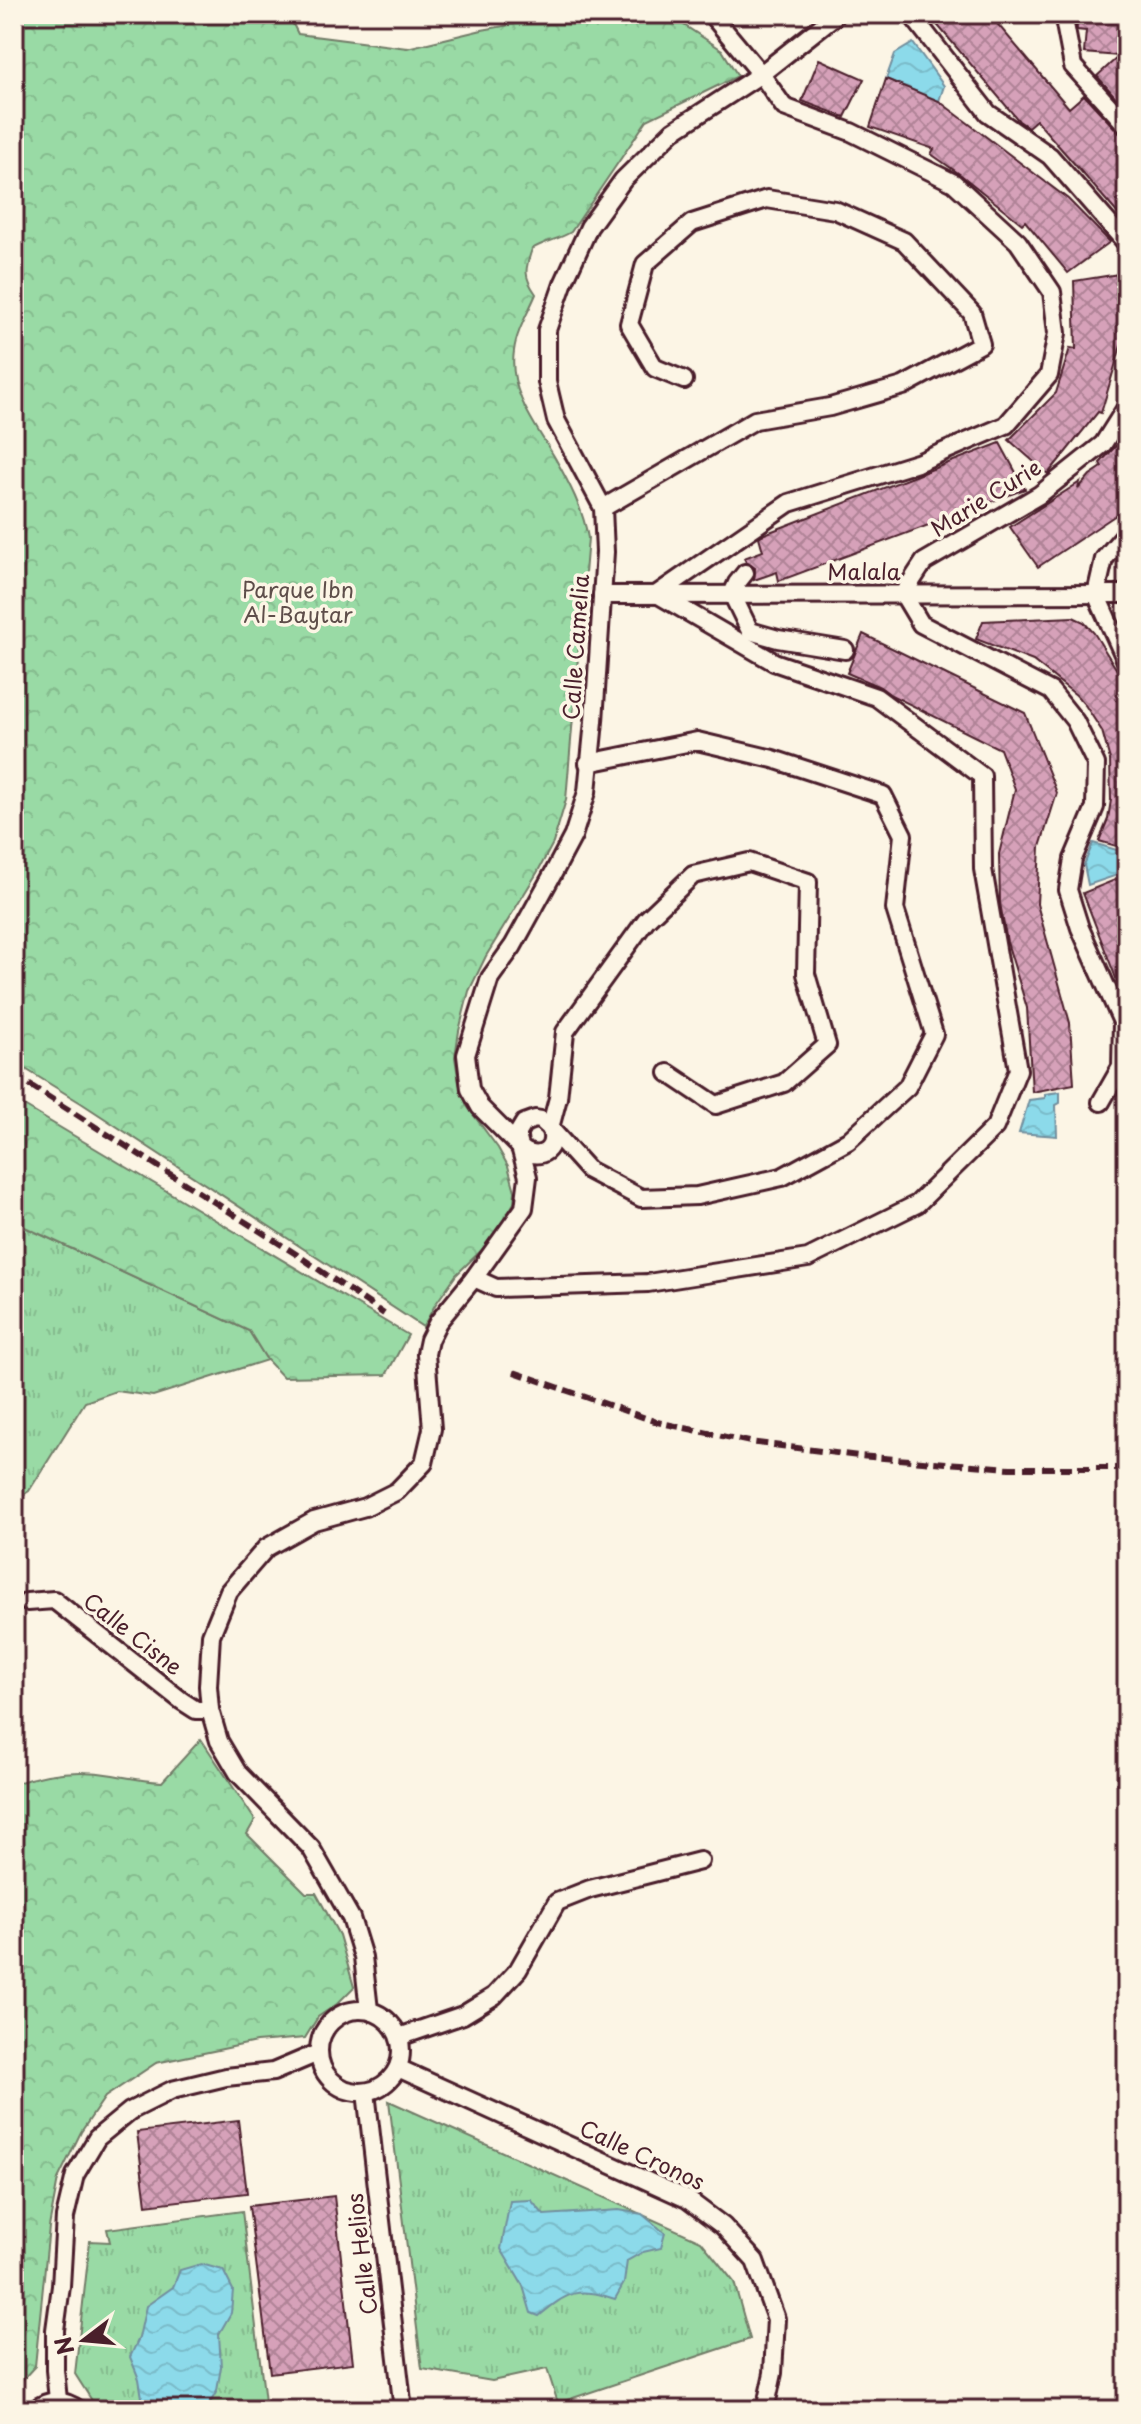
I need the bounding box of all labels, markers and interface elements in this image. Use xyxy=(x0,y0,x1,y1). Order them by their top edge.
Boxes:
street label: Marie Curie xyxy=(924,450,1047,544)
street label: Malala xyxy=(827,554,901,587)
park label: Parque Ibn Al-Baytar xyxy=(242,572,354,630)
street label: Calle Camelia xyxy=(553,572,596,721)
street label: Calle Cisne xyxy=(77,1583,191,1682)
street label: Calle Cronos xyxy=(575,2110,711,2197)
street label: Calle Helios xyxy=(337,2191,384,2317)
north arrow xyxy=(44,2300,124,2380)
text: N xyxy=(45,2333,82,2359)

